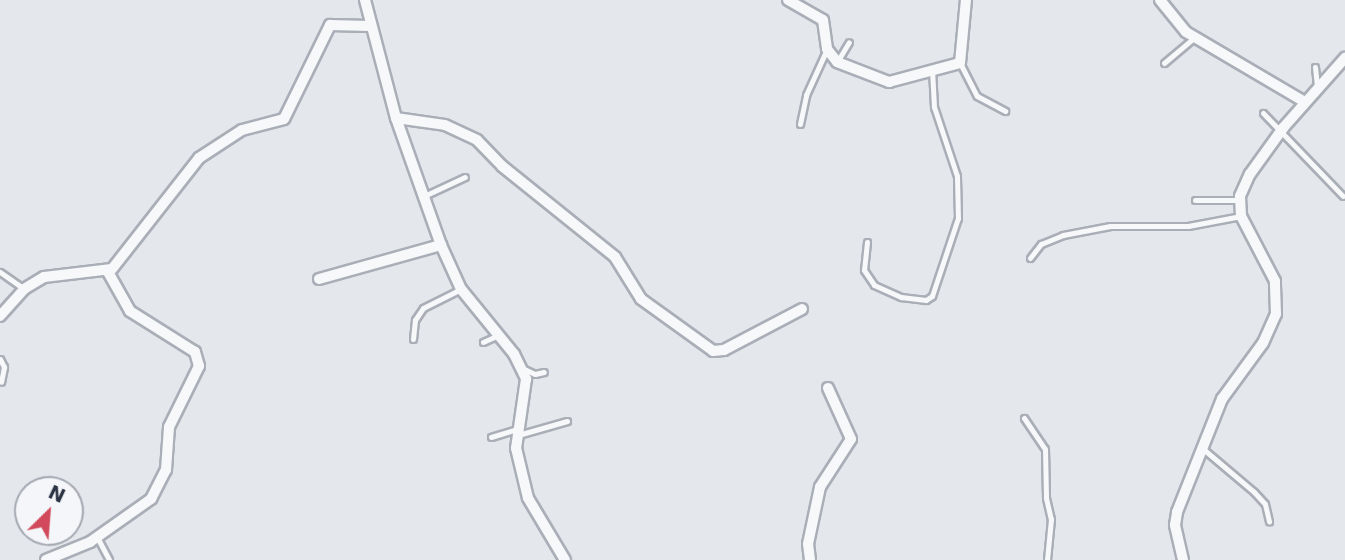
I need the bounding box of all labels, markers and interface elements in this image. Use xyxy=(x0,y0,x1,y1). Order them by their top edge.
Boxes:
north arrow xyxy=(14,476,84,546)
text: N xyxy=(45,480,69,507)

